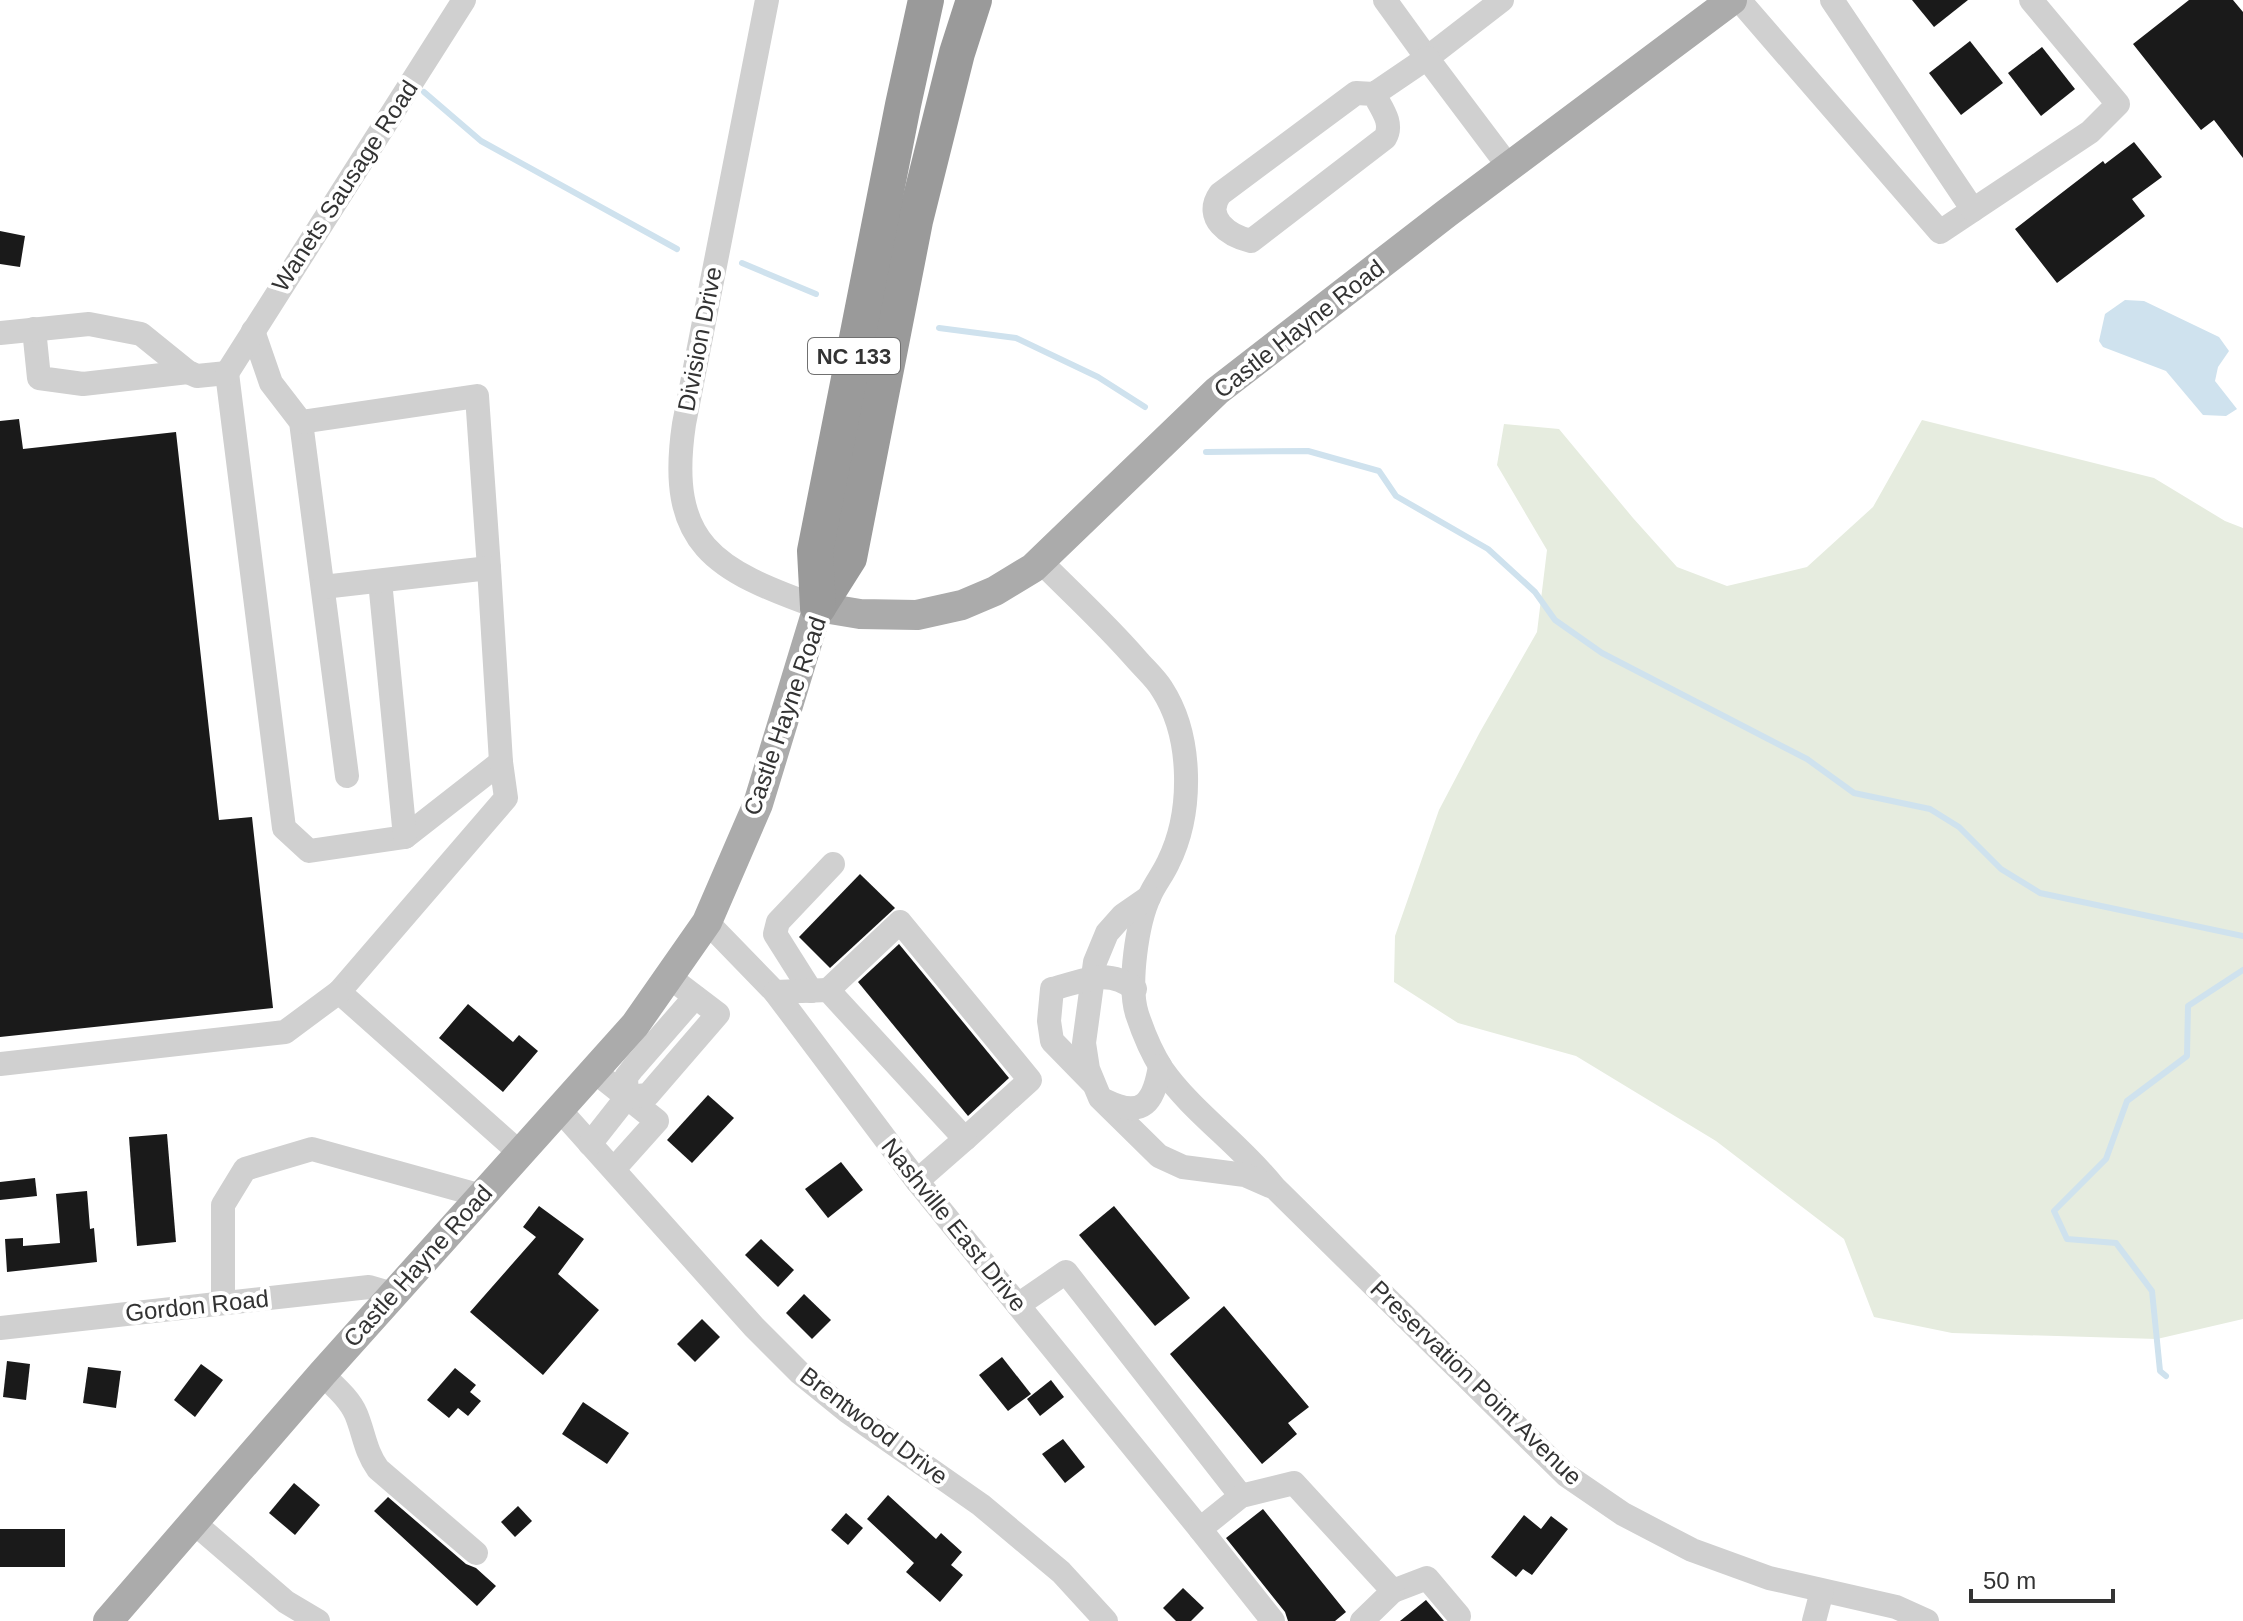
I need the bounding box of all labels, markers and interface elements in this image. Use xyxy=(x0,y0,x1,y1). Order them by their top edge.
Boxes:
street label: Wanets Sausage Road xyxy=(266,75,423,296)
street label: Castle Hayne Road xyxy=(1208,254,1389,403)
street label: Division Drive xyxy=(672,264,727,413)
road number: NC 133 xyxy=(808,338,900,374)
street label: Castle Hayne Road xyxy=(738,613,831,819)
street label: Nashville East Drive xyxy=(876,1133,1032,1317)
street label: Castle Hayne Road xyxy=(338,1179,497,1352)
street label: Preservation Point Avenue xyxy=(1365,1275,1587,1490)
street label: Gordon Road xyxy=(124,1285,270,1326)
street label: Brentwood Drive xyxy=(795,1361,953,1490)
scale bar xyxy=(1971,1553,2113,1603)
text: 50 m xyxy=(1983,1567,2036,1594)

